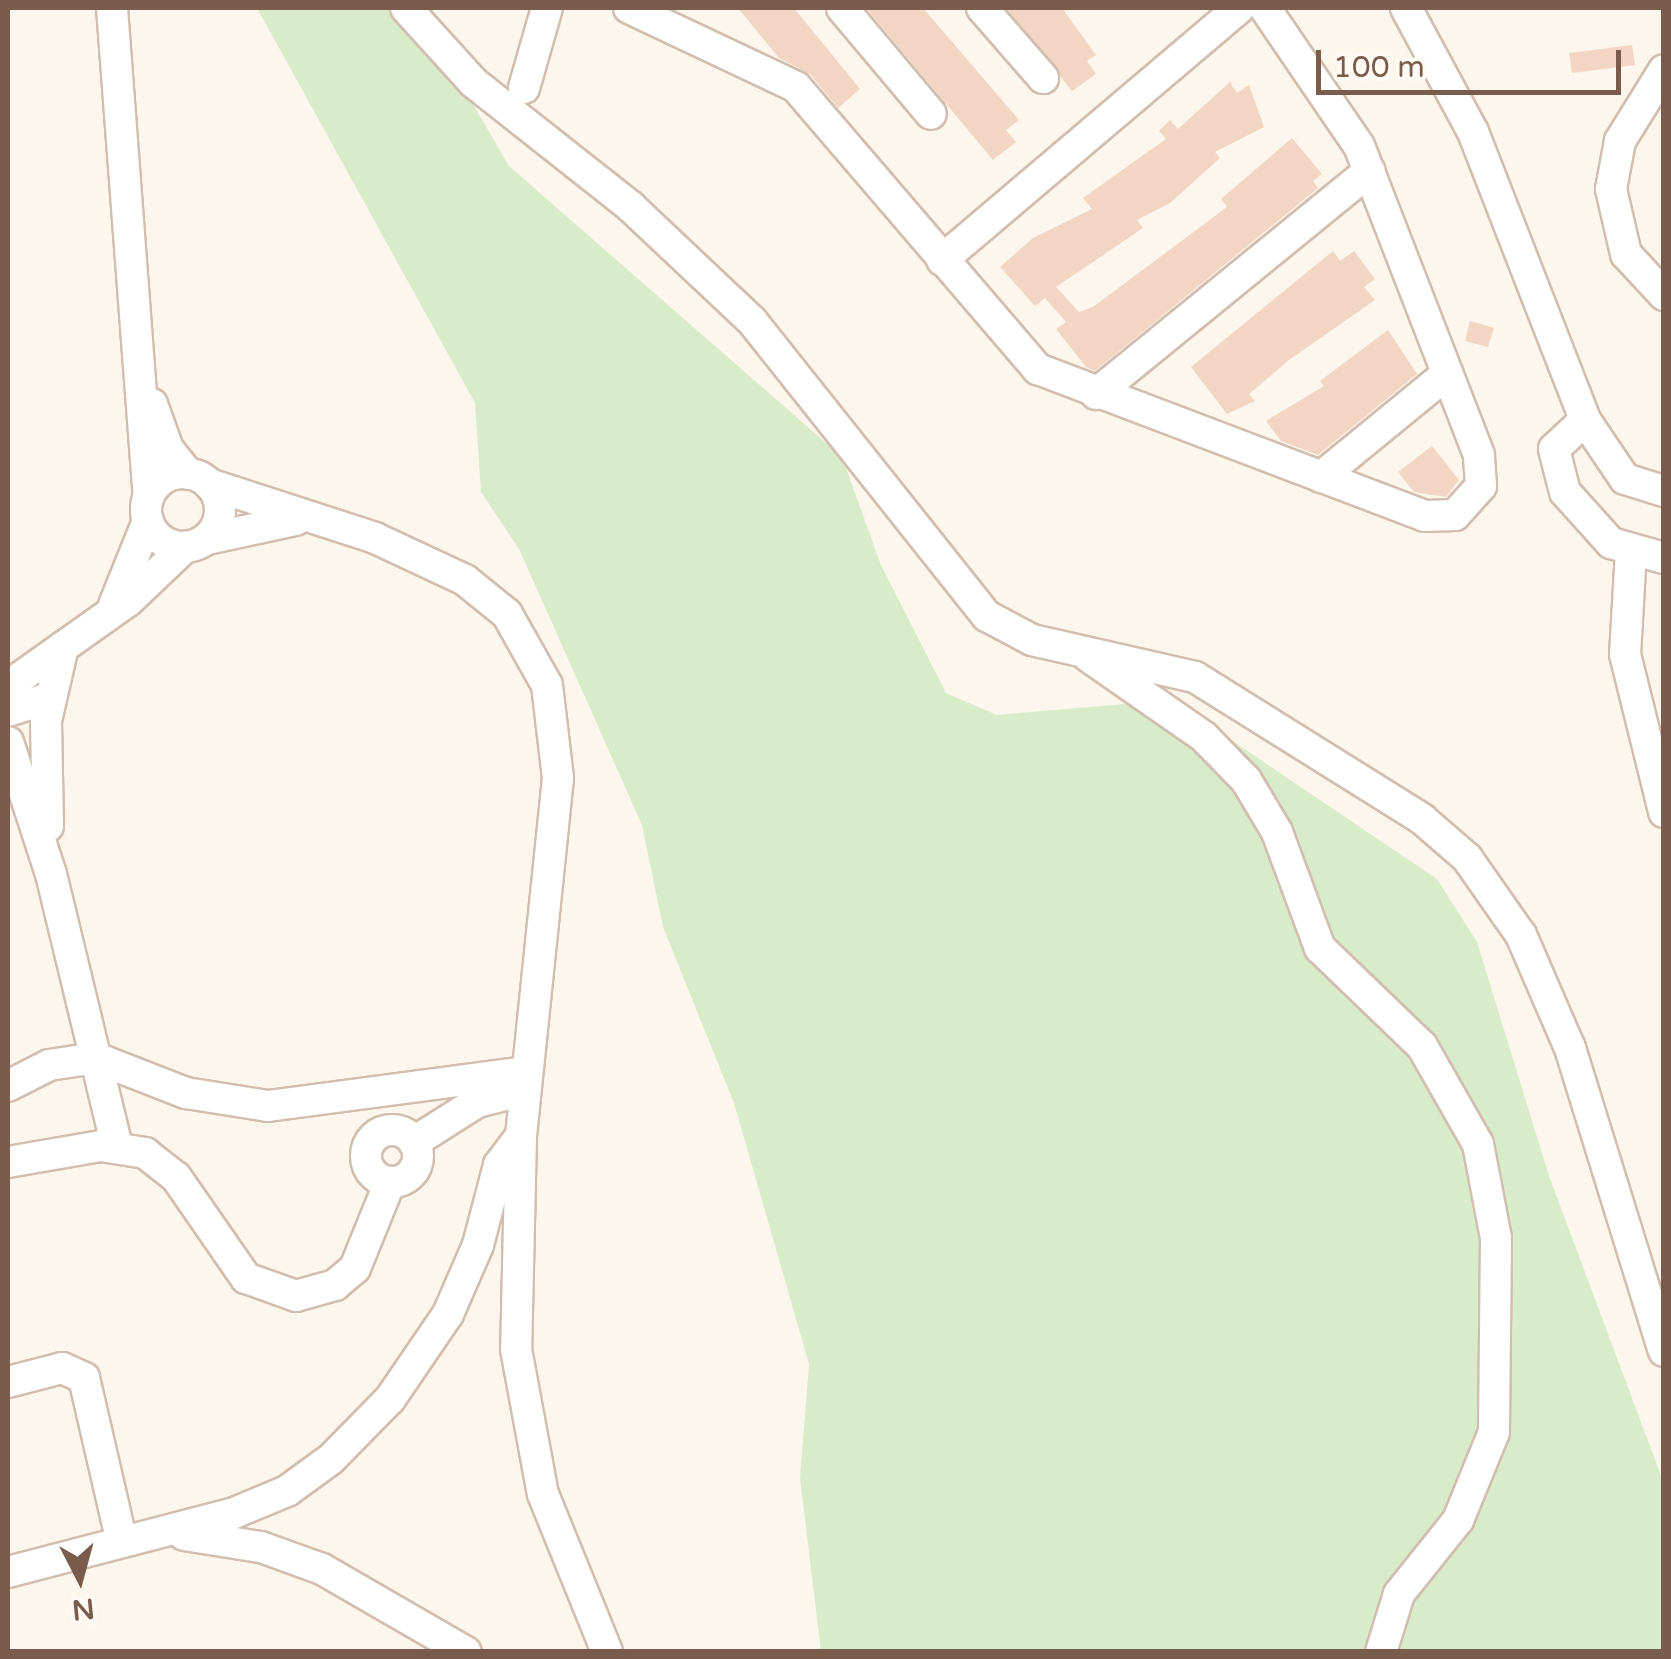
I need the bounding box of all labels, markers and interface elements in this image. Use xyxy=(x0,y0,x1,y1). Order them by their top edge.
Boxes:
scale bar xyxy=(1321,30,1626,92)
text: 100 m xyxy=(1333,49,1425,86)
north arrow xyxy=(30,1529,130,1629)
text: N xyxy=(70,1591,96,1627)

